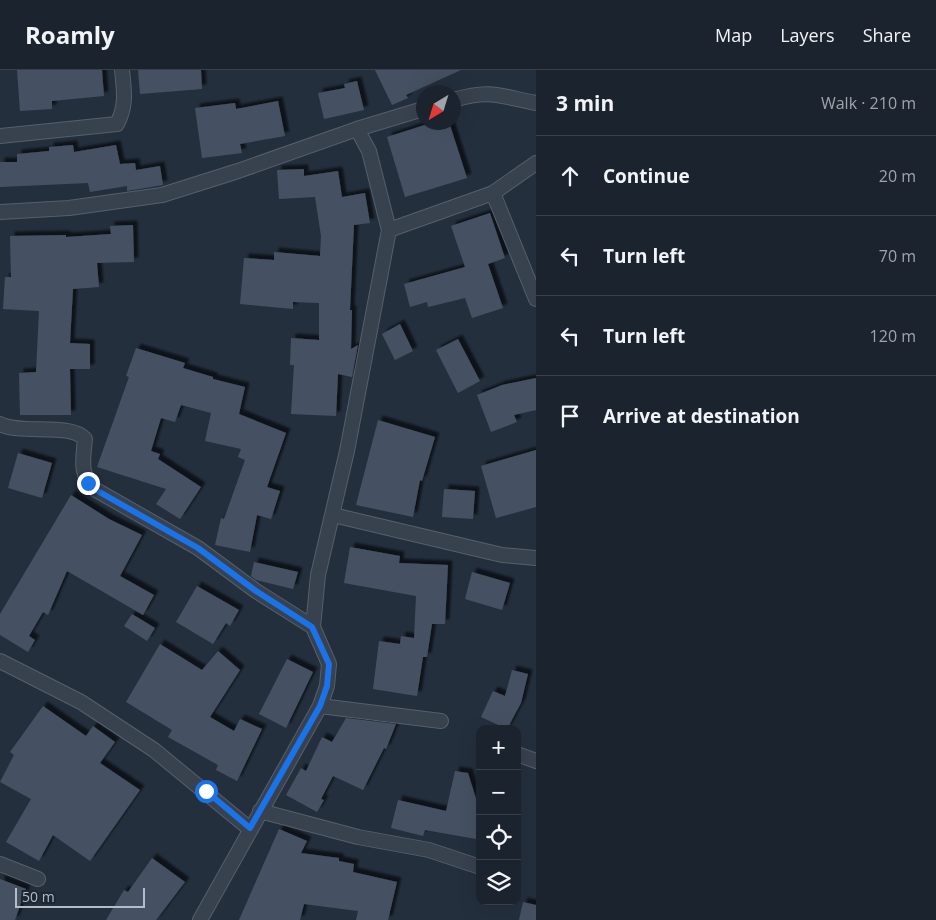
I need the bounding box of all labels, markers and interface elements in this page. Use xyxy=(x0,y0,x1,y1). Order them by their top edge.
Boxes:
text: Roamly xyxy=(25,18,115,51)
text: Map xyxy=(715,23,752,47)
text: Layers xyxy=(780,23,835,47)
text: Share xyxy=(863,23,911,47)
north arrow xyxy=(416,85,461,130)
text: 3 min xyxy=(556,89,614,117)
text: Walk · 210 m xyxy=(821,92,916,114)
icon: ahead xyxy=(556,162,584,190)
text: Continue xyxy=(603,163,690,189)
text: 20 m xyxy=(879,165,916,187)
icon: left xyxy=(556,242,584,270)
text: Turn left xyxy=(603,243,685,269)
text: 70 m xyxy=(879,245,916,267)
icon: left xyxy=(556,322,584,350)
text: Turn left xyxy=(603,323,685,349)
text: 120 m xyxy=(870,325,916,347)
icon: arrive xyxy=(556,402,584,430)
text: Arrive at destination xyxy=(603,403,800,429)
route end xyxy=(77,472,100,495)
map controls xyxy=(476,725,521,905)
button: + xyxy=(476,725,521,770)
button: − xyxy=(476,770,521,815)
route start xyxy=(195,780,218,803)
button: locate xyxy=(476,815,521,860)
button: layers xyxy=(476,860,521,905)
scale bar xyxy=(15,885,145,908)
text: 50 m xyxy=(22,887,55,906)

